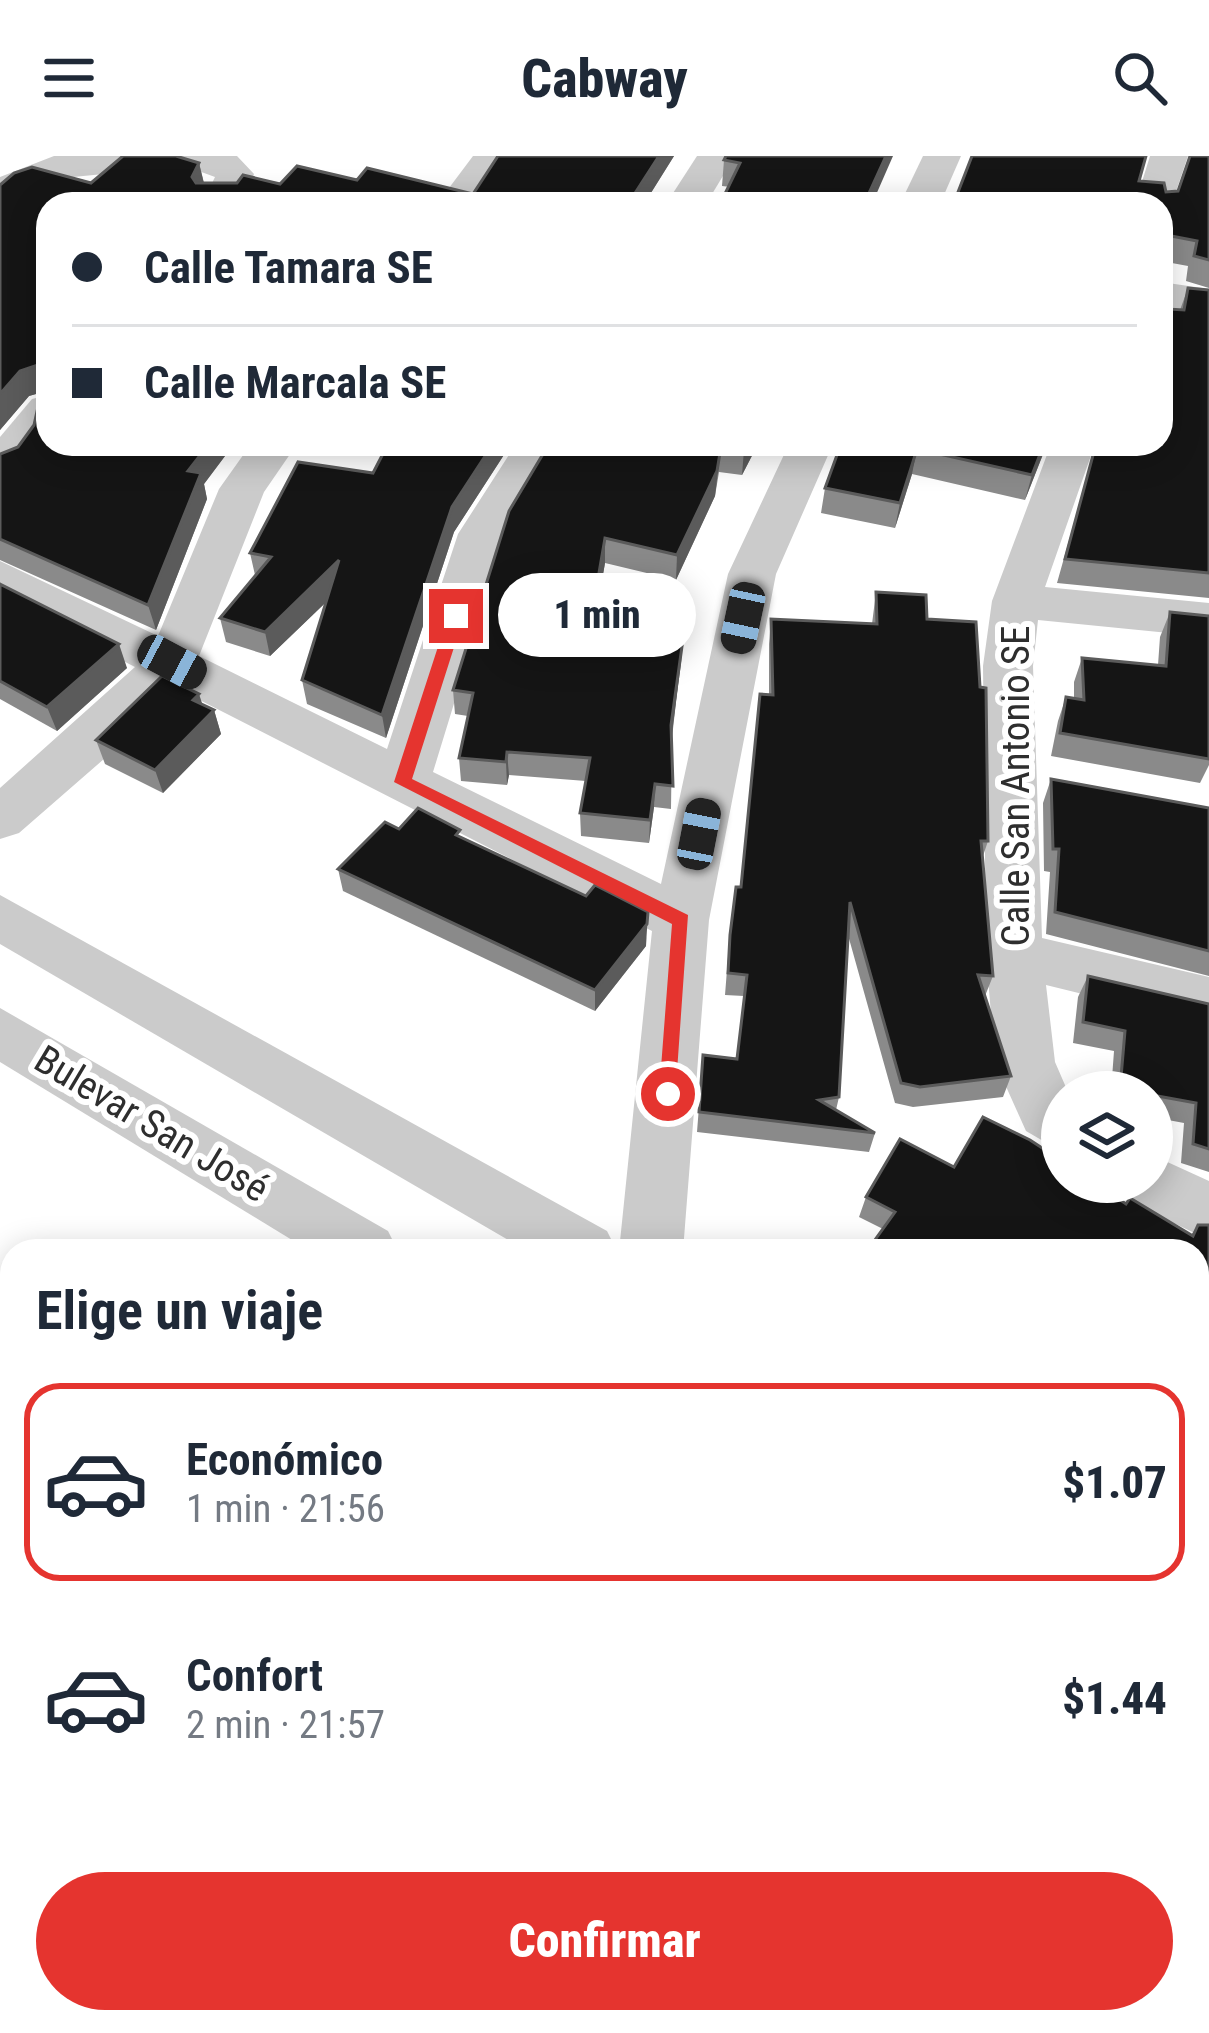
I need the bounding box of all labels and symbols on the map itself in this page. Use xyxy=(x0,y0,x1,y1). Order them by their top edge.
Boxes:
callout: 1 min xyxy=(498,574,696,658)
car xyxy=(718,579,768,657)
route end xyxy=(429,589,483,643)
street label: Calle San Antonio SE xyxy=(993,626,1039,946)
car xyxy=(132,629,212,695)
car xyxy=(674,795,724,873)
street label: Bulevar San José xyxy=(26,1036,277,1212)
route start xyxy=(641,1067,695,1121)

